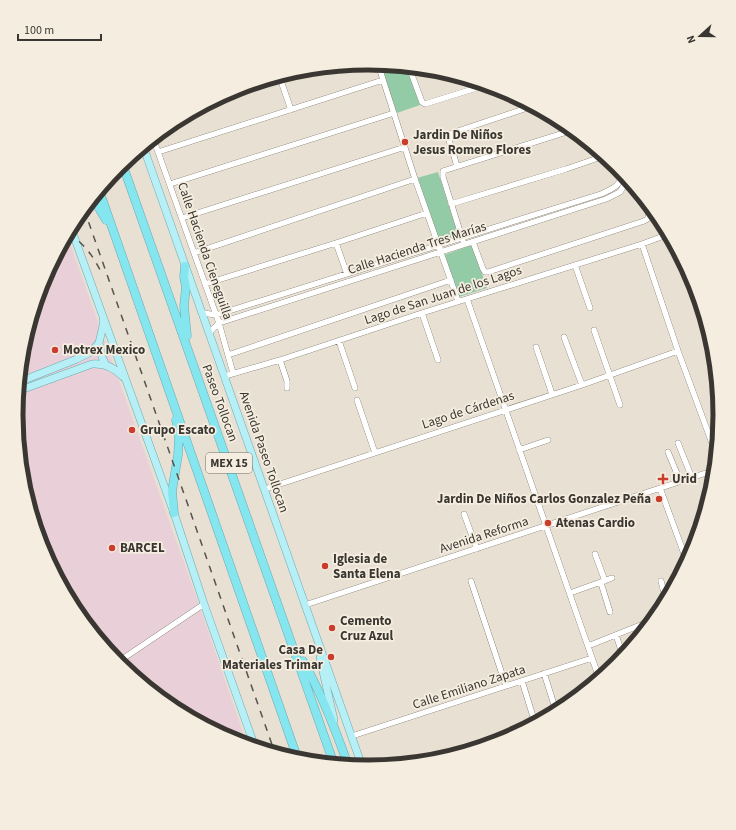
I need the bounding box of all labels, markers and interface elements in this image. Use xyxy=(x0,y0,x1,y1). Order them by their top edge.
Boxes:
scale bar xyxy=(18,16,101,42)
north arrow xyxy=(680,16,720,56)
text: 100 m xyxy=(24,22,54,39)
text: N xyxy=(683,33,699,46)
place label: Jardin De Niños Jesus Romero Flores xyxy=(413,126,531,159)
marker: Jardin De Niños Jesus Romero Flores xyxy=(400,137,410,147)
street label: Calle Hacienda Cieneguilla xyxy=(173,180,237,322)
street label: Calle Hacienda Tres Marías xyxy=(345,217,489,279)
street label: Lago de San Juan de los Lagos xyxy=(362,261,524,329)
place label: Motrex Mexico xyxy=(63,341,145,359)
marker: Motrex Mexico xyxy=(50,345,60,355)
street label: Paseo Tollocan xyxy=(198,362,242,444)
street label: Lago de Cárdenas xyxy=(419,386,517,433)
street label: Avenida Paseo Tollocan xyxy=(235,389,293,515)
place label: Grupo Escato xyxy=(140,421,216,439)
marker: Grupo Escato xyxy=(127,425,137,435)
road number: MEX 15 xyxy=(206,453,252,473)
place label: Urid xyxy=(672,470,697,488)
marker: Urid xyxy=(657,473,669,485)
place label: Jardin De Niños Carlos Gonzalez Peña xyxy=(437,490,651,508)
marker: Jardin De Niños Carlos Gonzalez Peña xyxy=(654,494,664,504)
street label: Avenida Reforma xyxy=(437,512,531,558)
place label: Atenas Cardio xyxy=(555,514,635,532)
marker: Atenas Cardio xyxy=(543,518,553,528)
place label: BARCEL xyxy=(120,539,165,557)
marker: BARCEL xyxy=(107,543,117,553)
place label: Iglesia de Santa Elena xyxy=(333,550,401,583)
marker: Iglesia de Santa Elena xyxy=(320,561,330,571)
place label: Cemento Cruz Azul xyxy=(340,612,393,645)
marker: Cemento Cruz Azul xyxy=(327,623,337,633)
place label: Casa De Materiales Trimar xyxy=(222,641,324,674)
marker: Casa De Materiales Trimar xyxy=(326,652,336,662)
street label: Calle Emiliano Zapata xyxy=(410,660,528,714)

